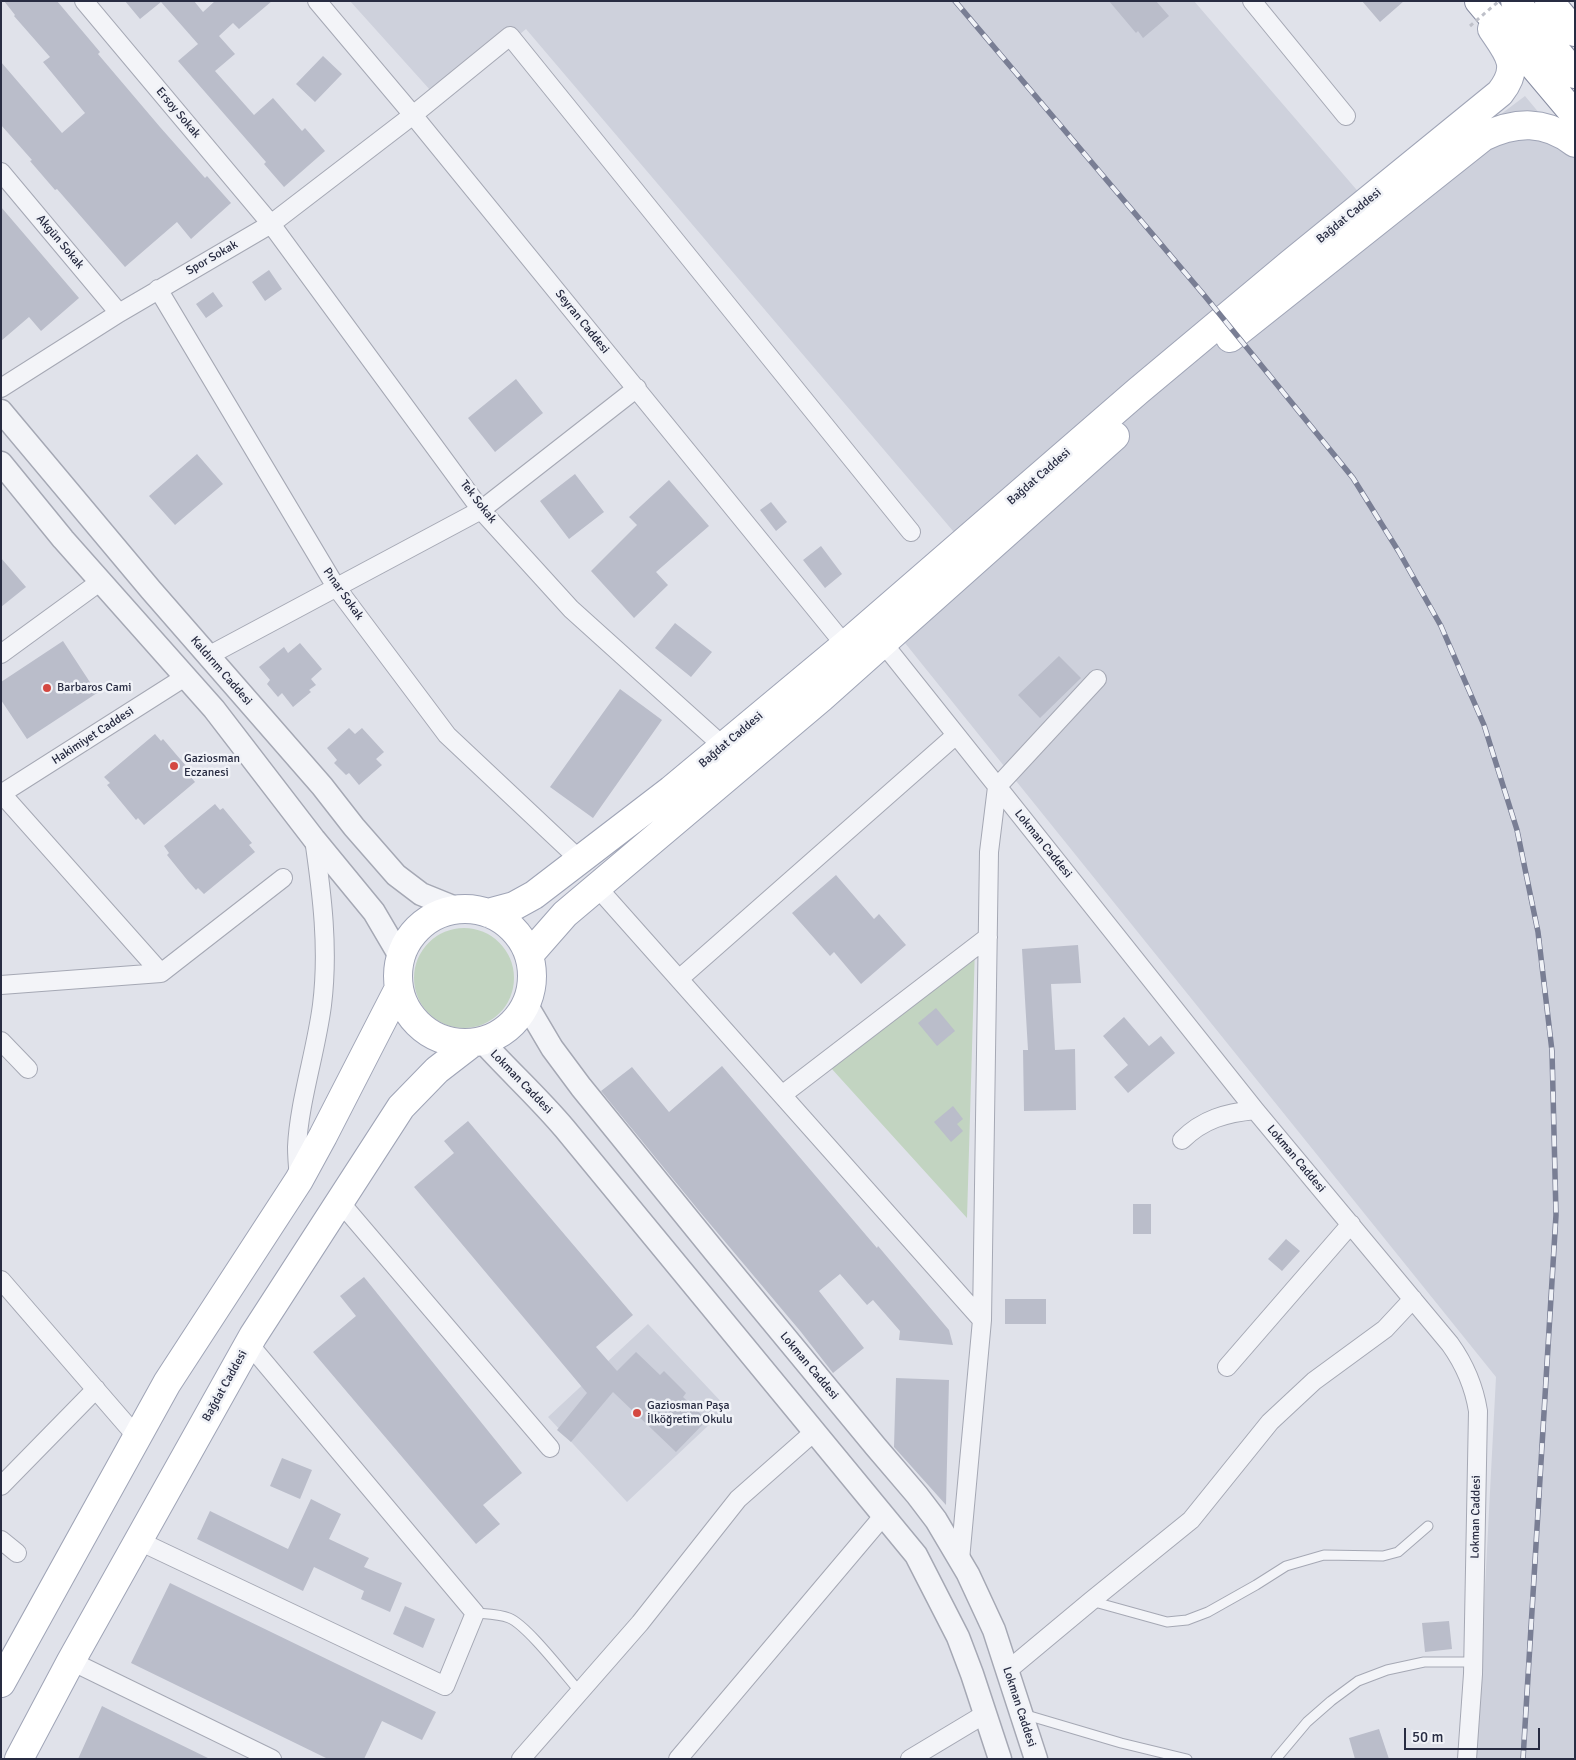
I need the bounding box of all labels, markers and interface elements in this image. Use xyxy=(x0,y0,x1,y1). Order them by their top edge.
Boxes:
street label: Ersoy Sokak xyxy=(153,85,203,141)
street label: Bağdat Caddesi xyxy=(1314,185,1384,247)
street label: Akgün Sokak xyxy=(33,212,87,272)
street label: Spor Sokak xyxy=(184,237,240,279)
street label: Seyran Caddesi xyxy=(552,287,612,357)
street label: Bağdat Caddesi xyxy=(1004,446,1074,508)
street label: Tek Sokak xyxy=(457,478,499,526)
street label: Pınar Sokak xyxy=(320,565,366,623)
street label: Kaldırım Caddesi xyxy=(187,634,255,708)
place label: Barbaros Cami xyxy=(57,681,132,695)
marker: Barbaros Cami xyxy=(41,682,53,694)
street label: Hakimiyet Caddesi xyxy=(49,704,137,768)
street label: Bağdat Caddesi xyxy=(696,709,766,771)
place label: Gaziosman Eczanesi xyxy=(184,752,240,780)
marker: Gaziosman Eczanesi xyxy=(168,760,180,772)
street label: Lokman Caddesi xyxy=(1011,807,1075,881)
street label: Lokman Caddesi xyxy=(487,1047,555,1117)
street label: Lokman Caddesi xyxy=(1264,1122,1328,1196)
street label: Lokman Caddesi xyxy=(777,1329,841,1403)
street label: Bağdat Caddesi xyxy=(199,1348,251,1424)
place label: Gaziosman Paşa İlköğretim Okulu xyxy=(647,1399,733,1427)
marker: Gaziosman Paşa İlköğretim Okulu xyxy=(631,1407,643,1419)
street label: Lokman Caddesi xyxy=(1468,1475,1484,1559)
street label: Lokman Caddesi xyxy=(999,1665,1039,1749)
scale bar xyxy=(1406,1718,1542,1750)
text: 50 m xyxy=(1412,1728,1443,1746)

